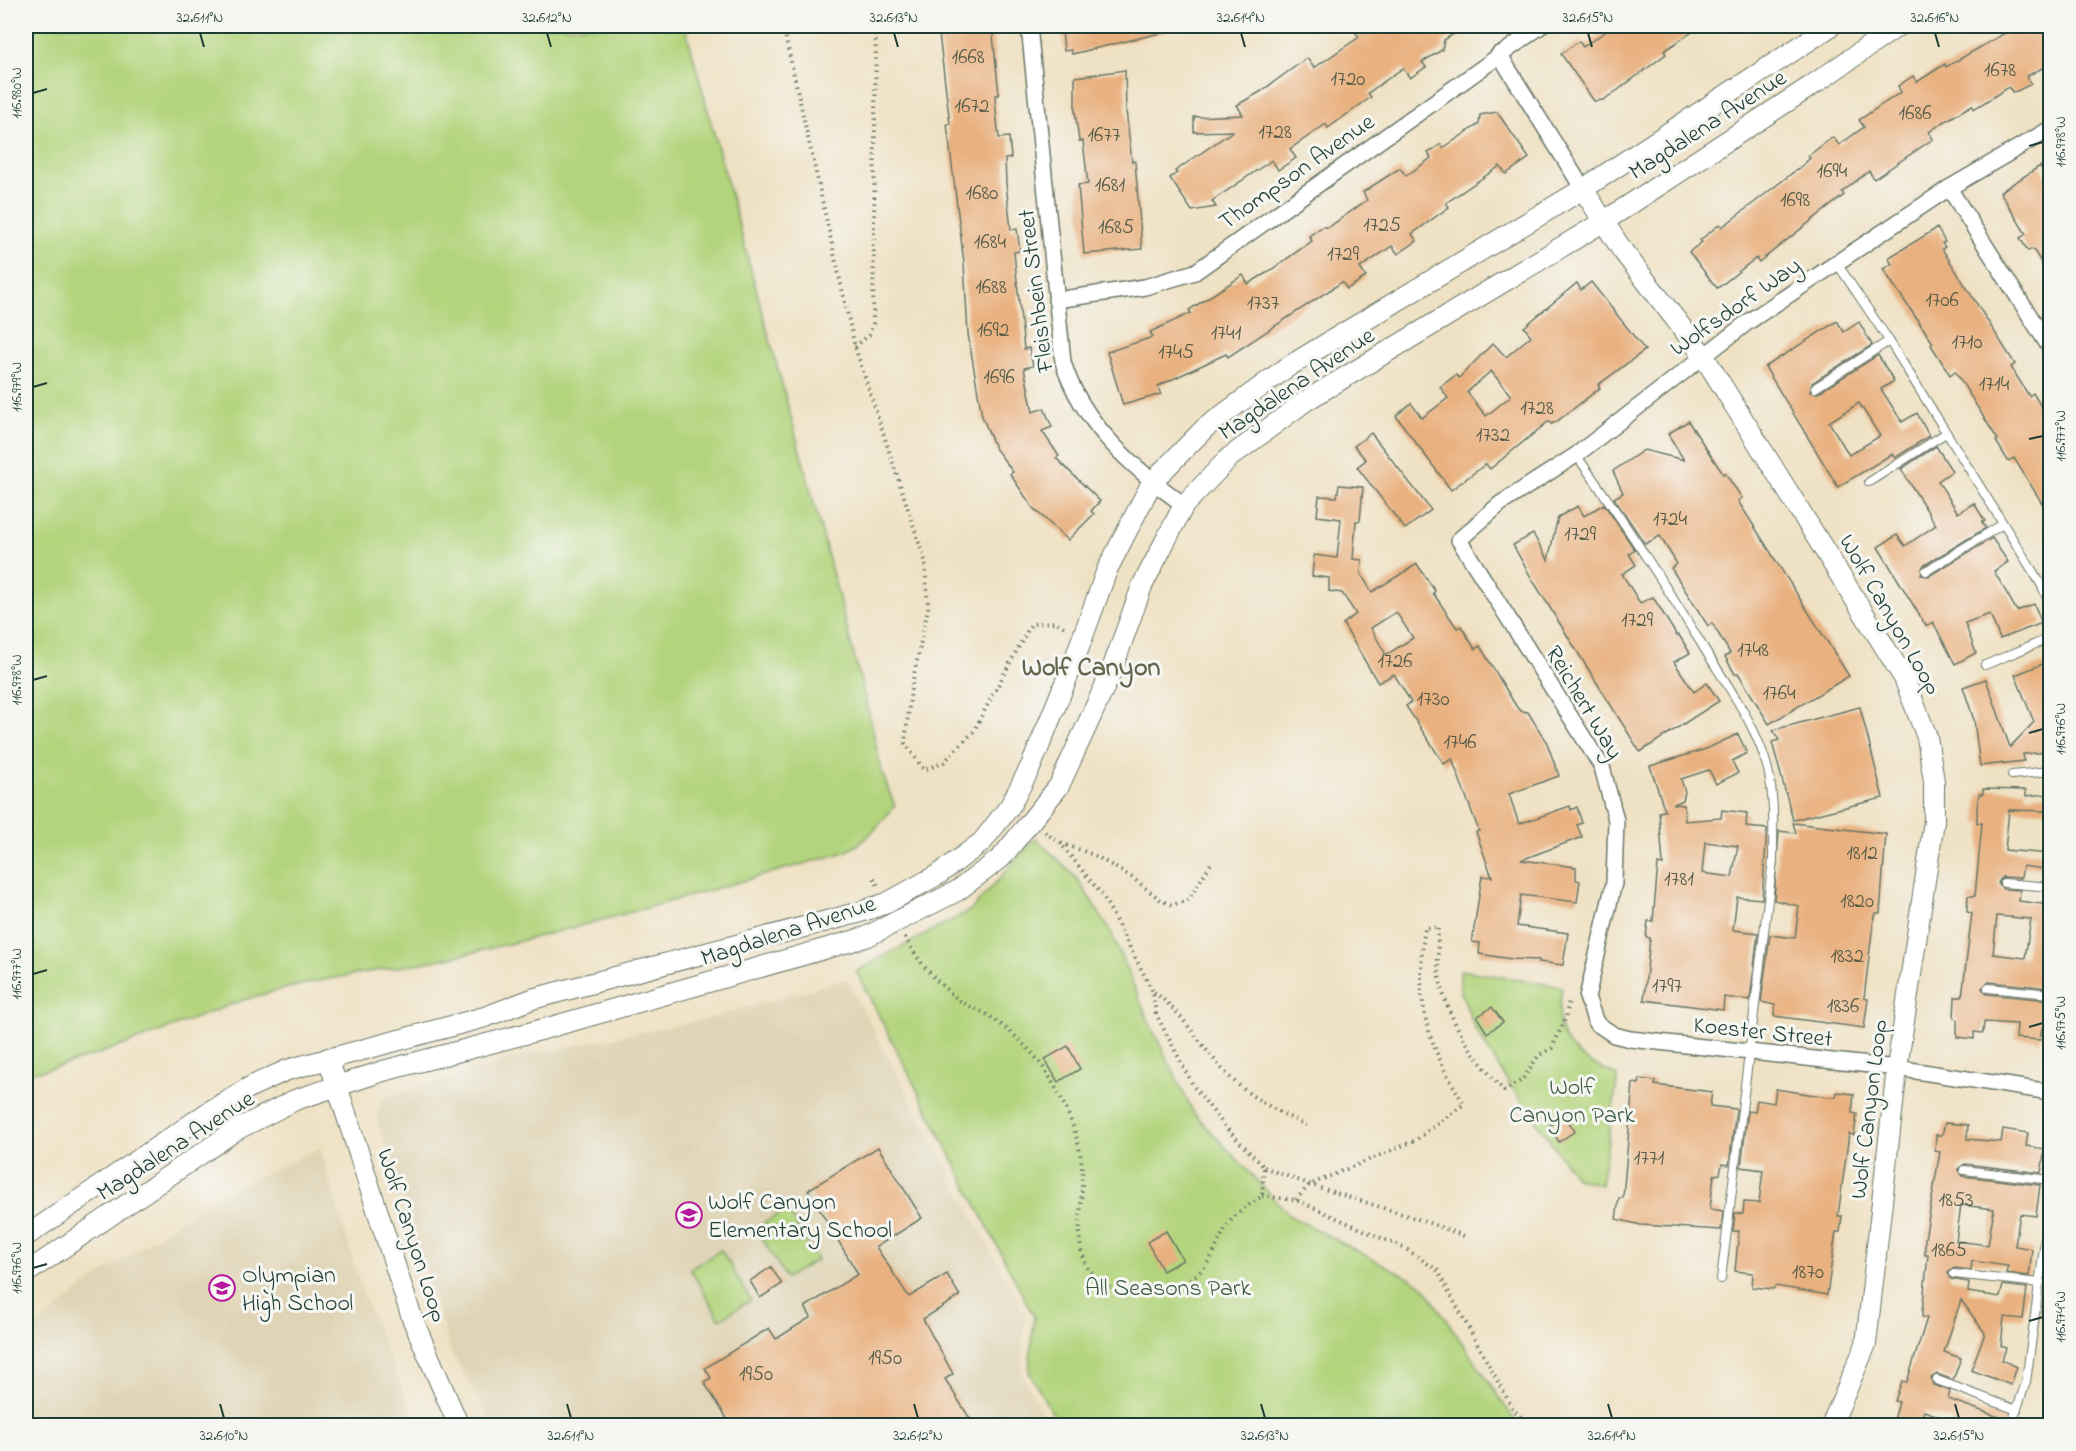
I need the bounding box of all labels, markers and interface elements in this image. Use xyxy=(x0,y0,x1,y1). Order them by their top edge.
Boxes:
text: 32.611°N xyxy=(177,7,224,29)
text: 32.612°N xyxy=(522,7,572,29)
text: 32.613°N xyxy=(870,7,918,29)
text: 32.614°N xyxy=(1217,7,1265,29)
text: 32.615°N xyxy=(1563,7,1613,29)
text: 32.616°N xyxy=(1911,7,1959,29)
house number: 1668 xyxy=(951,43,985,73)
house number: 1678 xyxy=(1984,56,2016,86)
street label: Magdalena Avenue xyxy=(1622,62,1794,190)
house number: 1720 xyxy=(1331,65,1365,95)
text: 116.980°W xyxy=(6,67,28,119)
house number: 1672 xyxy=(954,92,990,122)
house number: 1686 xyxy=(1898,99,1932,129)
street label: Thompson Avenue xyxy=(1212,106,1383,240)
text: 116.978°W xyxy=(2050,116,2072,168)
house number: 1728 xyxy=(1258,118,1292,148)
house number: 1677 xyxy=(1087,121,1121,151)
house number: 1694 xyxy=(1817,157,1848,187)
house number: 1681 xyxy=(1095,171,1126,201)
house number: 1680 xyxy=(966,179,998,209)
house number: 1698 xyxy=(1780,186,1810,216)
street label: Fleishbein Street xyxy=(1010,207,1065,375)
house number: 1725 xyxy=(1363,211,1401,241)
house number: 1685 xyxy=(1098,213,1134,243)
house number: 1684 xyxy=(974,228,1007,258)
house number: 1729 xyxy=(1327,240,1360,270)
street label: Wolfsdorf Way xyxy=(1664,250,1810,367)
house number: 1688 xyxy=(975,273,1007,303)
house number: 1706 xyxy=(1925,286,1959,316)
house number: 1737 xyxy=(1247,289,1280,319)
house number: 1692 xyxy=(977,316,1009,346)
house number: 1741 xyxy=(1211,319,1242,349)
street label: Magdalena Avenue xyxy=(1212,320,1383,451)
house number: 1710 xyxy=(1951,328,1983,358)
house number: 1745 xyxy=(1158,338,1194,368)
text: 116.979°W xyxy=(6,362,28,412)
house number: 1696 xyxy=(983,363,1015,393)
house number: 1714 xyxy=(1979,370,2010,400)
house number: 1728 xyxy=(1520,394,1554,424)
text: 116.977°W xyxy=(2050,410,2072,462)
house number: 1732 xyxy=(1476,421,1510,451)
house number: 1724 xyxy=(1653,505,1688,535)
house number: 1729 xyxy=(1564,520,1597,550)
street label: Wolf Canyon Loop xyxy=(1828,528,1949,703)
house number: 1729 xyxy=(1621,606,1654,636)
house number: 1748 xyxy=(1737,636,1769,666)
street label: Reichert Way xyxy=(1534,640,1631,767)
house number: 1726 xyxy=(1377,647,1413,677)
district label: Wolf Canyon xyxy=(1022,650,1160,688)
text: 116.978°W xyxy=(6,654,28,706)
house number: 1764 xyxy=(1762,679,1796,709)
house number: 1730 xyxy=(1416,685,1450,715)
text: 116.976°W xyxy=(2050,703,2072,755)
house number: 1746 xyxy=(1443,728,1477,758)
house number: 1812 xyxy=(1846,839,1878,869)
house number: 1781 xyxy=(1664,865,1694,895)
house number: 1820 xyxy=(1840,887,1874,917)
street label: Magdalena Avenue xyxy=(697,888,881,977)
house number: 1832 xyxy=(1830,942,1864,972)
text: 116.977°W xyxy=(6,948,28,1000)
house number: 1797 xyxy=(1652,972,1682,1002)
house number: 1836 xyxy=(1827,992,1859,1022)
text: 116.975°W xyxy=(2050,996,2072,1050)
street label: Koester Street xyxy=(1691,1009,1834,1058)
street label: Wolf Canyon Loop xyxy=(1842,1017,1900,1201)
park label: Wolf Canyon Park xyxy=(1509,1071,1635,1135)
street label: Magdalena Avenue xyxy=(90,1083,262,1211)
street label: Wolf Canyon Loop xyxy=(365,1144,455,1327)
house number: 1771 xyxy=(1634,1144,1665,1174)
place label: Wolf Canyon Elementary School xyxy=(708,1186,892,1250)
house number: 1853 xyxy=(1938,1186,1974,1216)
school or university icon: Wolf Canyon Elementary School xyxy=(674,1200,704,1230)
house number: 1865 xyxy=(1931,1236,1967,1266)
text: 116.976°W xyxy=(6,1242,28,1294)
house number: 1870 xyxy=(1792,1258,1824,1288)
place label: Olympian High School xyxy=(242,1259,353,1322)
park label: All Seasons Park xyxy=(1085,1272,1252,1307)
school or university icon: Olympian High School xyxy=(207,1273,237,1303)
text: 116.974°W xyxy=(2050,1291,2072,1343)
house number: 1950 xyxy=(868,1344,902,1374)
house number: 1950 xyxy=(739,1360,773,1390)
text: 32.610°N xyxy=(200,1425,248,1447)
text: 32.611°N xyxy=(548,1425,595,1447)
text: 32.612°N xyxy=(893,1425,943,1447)
text: 32.613°N xyxy=(1241,1425,1289,1447)
text: 32.614°N xyxy=(1588,1425,1636,1447)
text: 32.615°N xyxy=(1934,1425,1984,1447)

